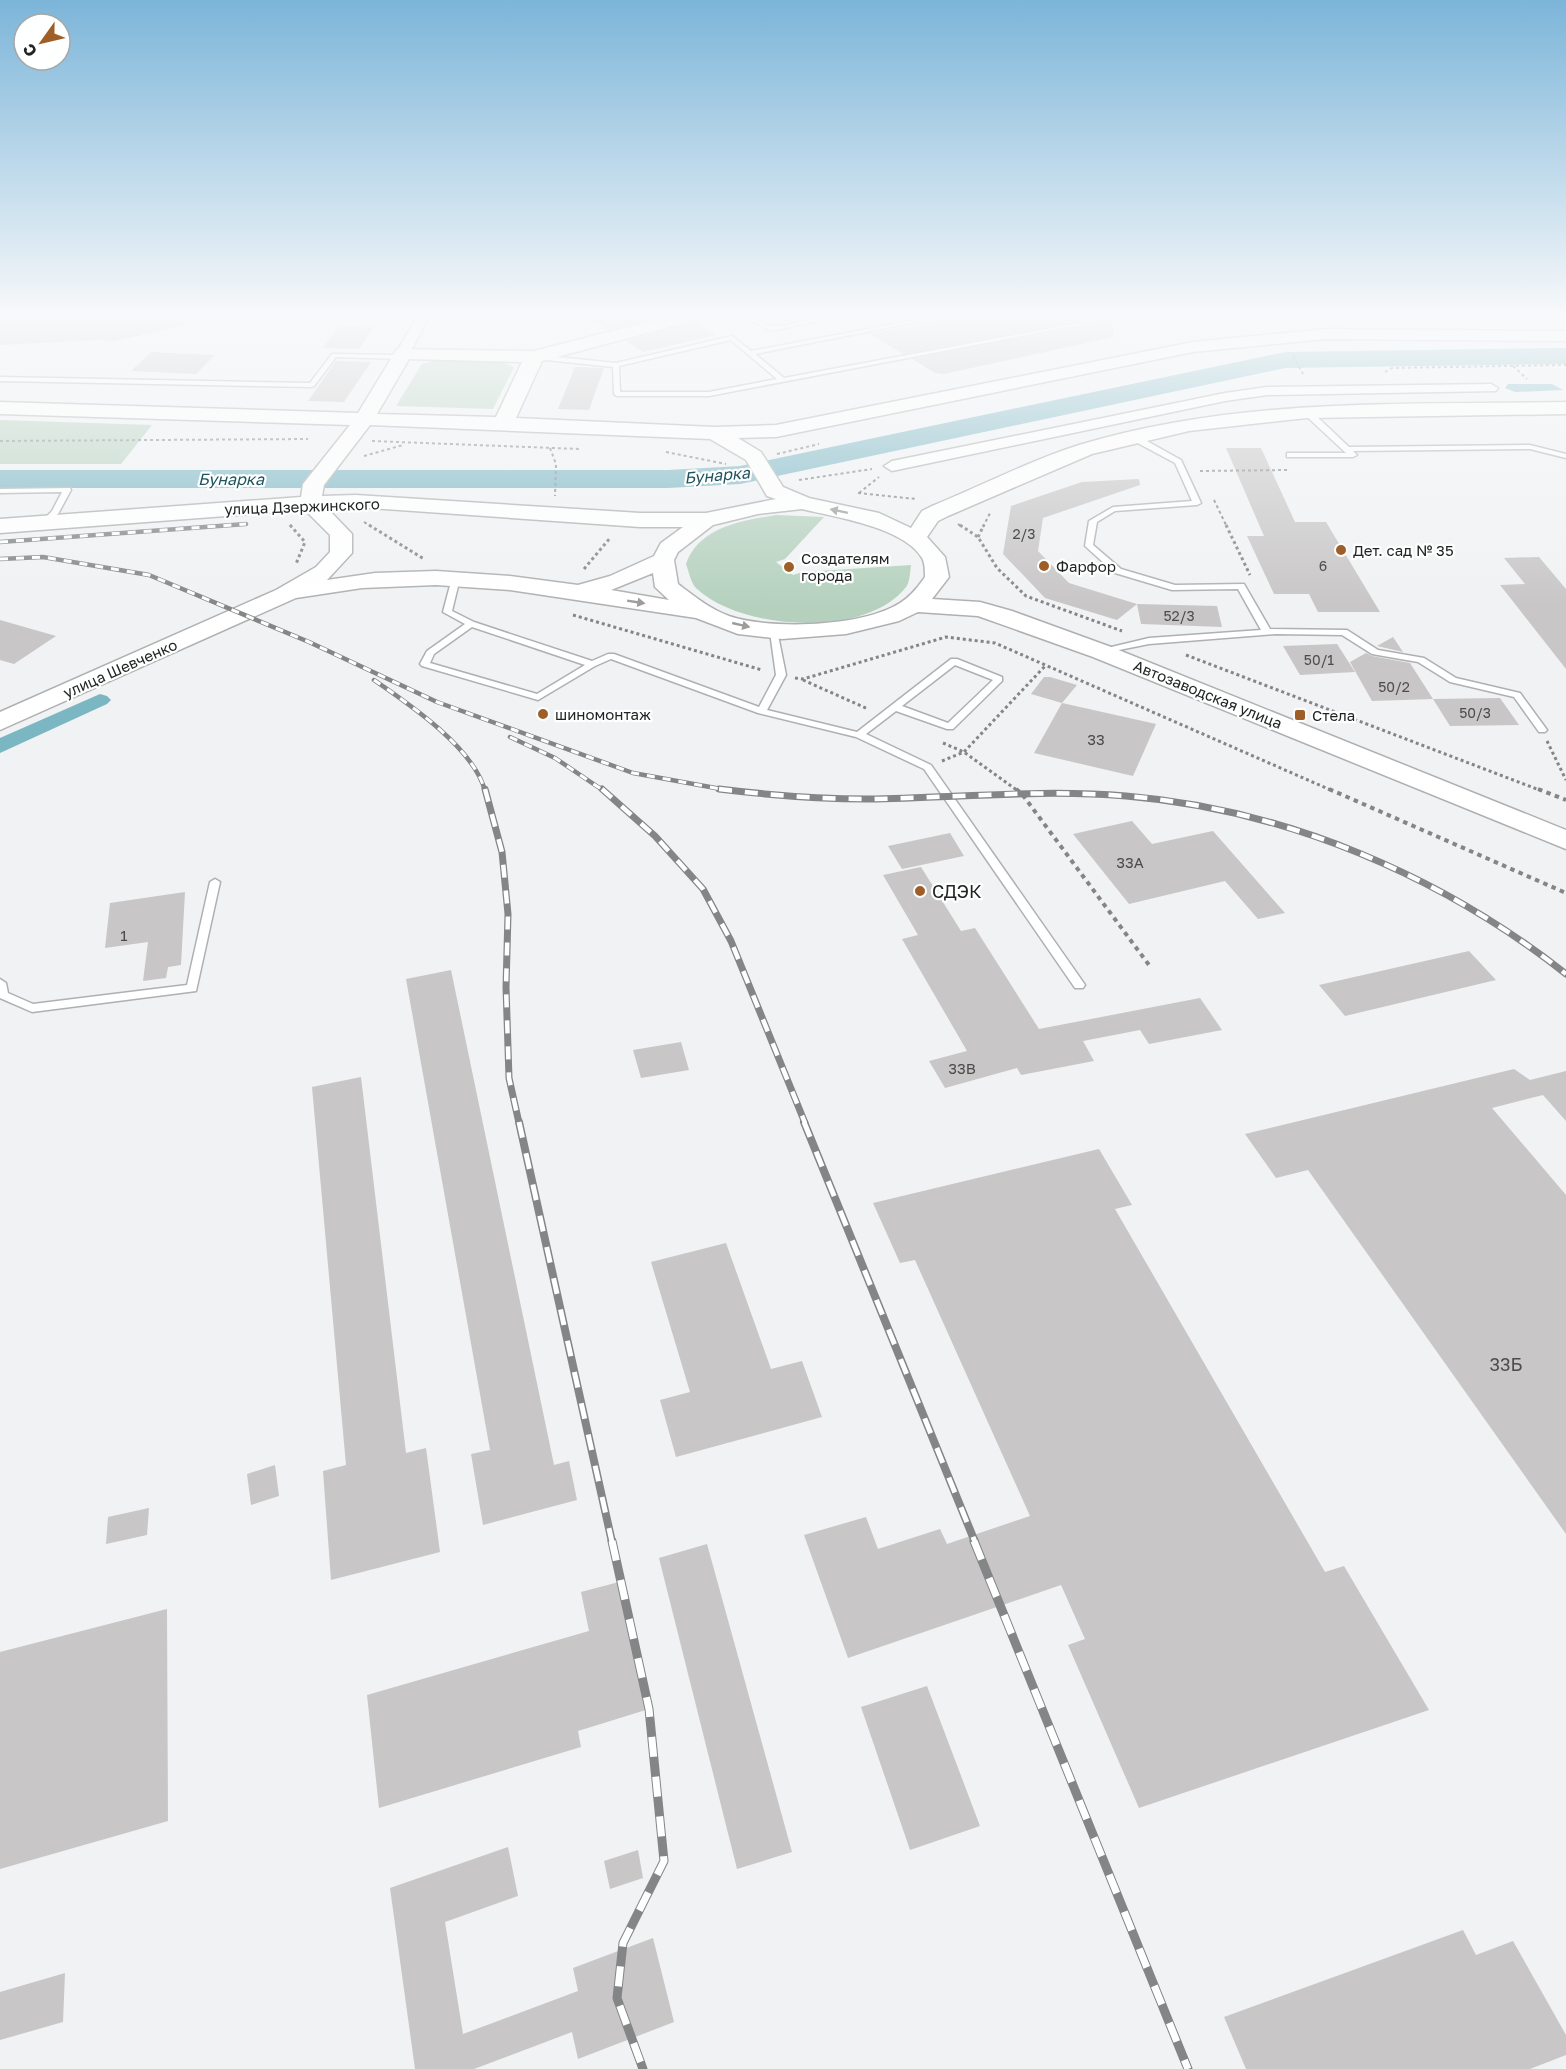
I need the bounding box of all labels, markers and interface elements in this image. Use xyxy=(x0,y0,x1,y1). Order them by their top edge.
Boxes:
north arrow xyxy=(12,12,72,72)
text: С xyxy=(18,40,41,61)
water label: Бунарка xyxy=(683,462,752,488)
water label: Бунарка xyxy=(198,469,265,489)
street label: улица Дзержинского xyxy=(224,494,380,518)
one-way arrow xyxy=(830,506,849,515)
house number: 2/3 xyxy=(1012,525,1036,542)
place label: Дет. сад № 35 xyxy=(1353,541,1454,559)
marker: Дет. сад № 35 xyxy=(1334,543,1348,557)
place label: Создателям города xyxy=(801,549,890,584)
place label: Фарфор xyxy=(1056,557,1116,575)
house number: 6 xyxy=(1319,557,1327,574)
marker: Фарфор xyxy=(1037,559,1051,573)
marker: Создателям города xyxy=(782,560,796,574)
one-way arrow xyxy=(626,597,645,606)
house number: 52/3 xyxy=(1163,607,1195,624)
one-way arrow xyxy=(731,620,750,630)
street label: улица Шевченко xyxy=(60,635,180,701)
house number: 50/1 xyxy=(1304,651,1334,668)
street label: Автозаводская улица xyxy=(1131,656,1285,732)
house number: 50/2 xyxy=(1378,678,1410,695)
house number: 50/3 xyxy=(1459,704,1491,721)
place label: шиномонтаж xyxy=(555,705,651,723)
place label: Стела xyxy=(1312,706,1355,724)
marker: шиномонтаж xyxy=(536,707,550,721)
marker: Стела xyxy=(1293,708,1307,722)
house number: 33 xyxy=(1087,730,1105,748)
house number: 33А xyxy=(1116,853,1144,871)
place label: СДЭК xyxy=(932,880,982,902)
marker: СДЭК xyxy=(913,884,927,898)
house number: 1 xyxy=(120,926,128,944)
house number: 33В xyxy=(948,1059,976,1077)
house number: 33Б xyxy=(1489,1353,1523,1375)

